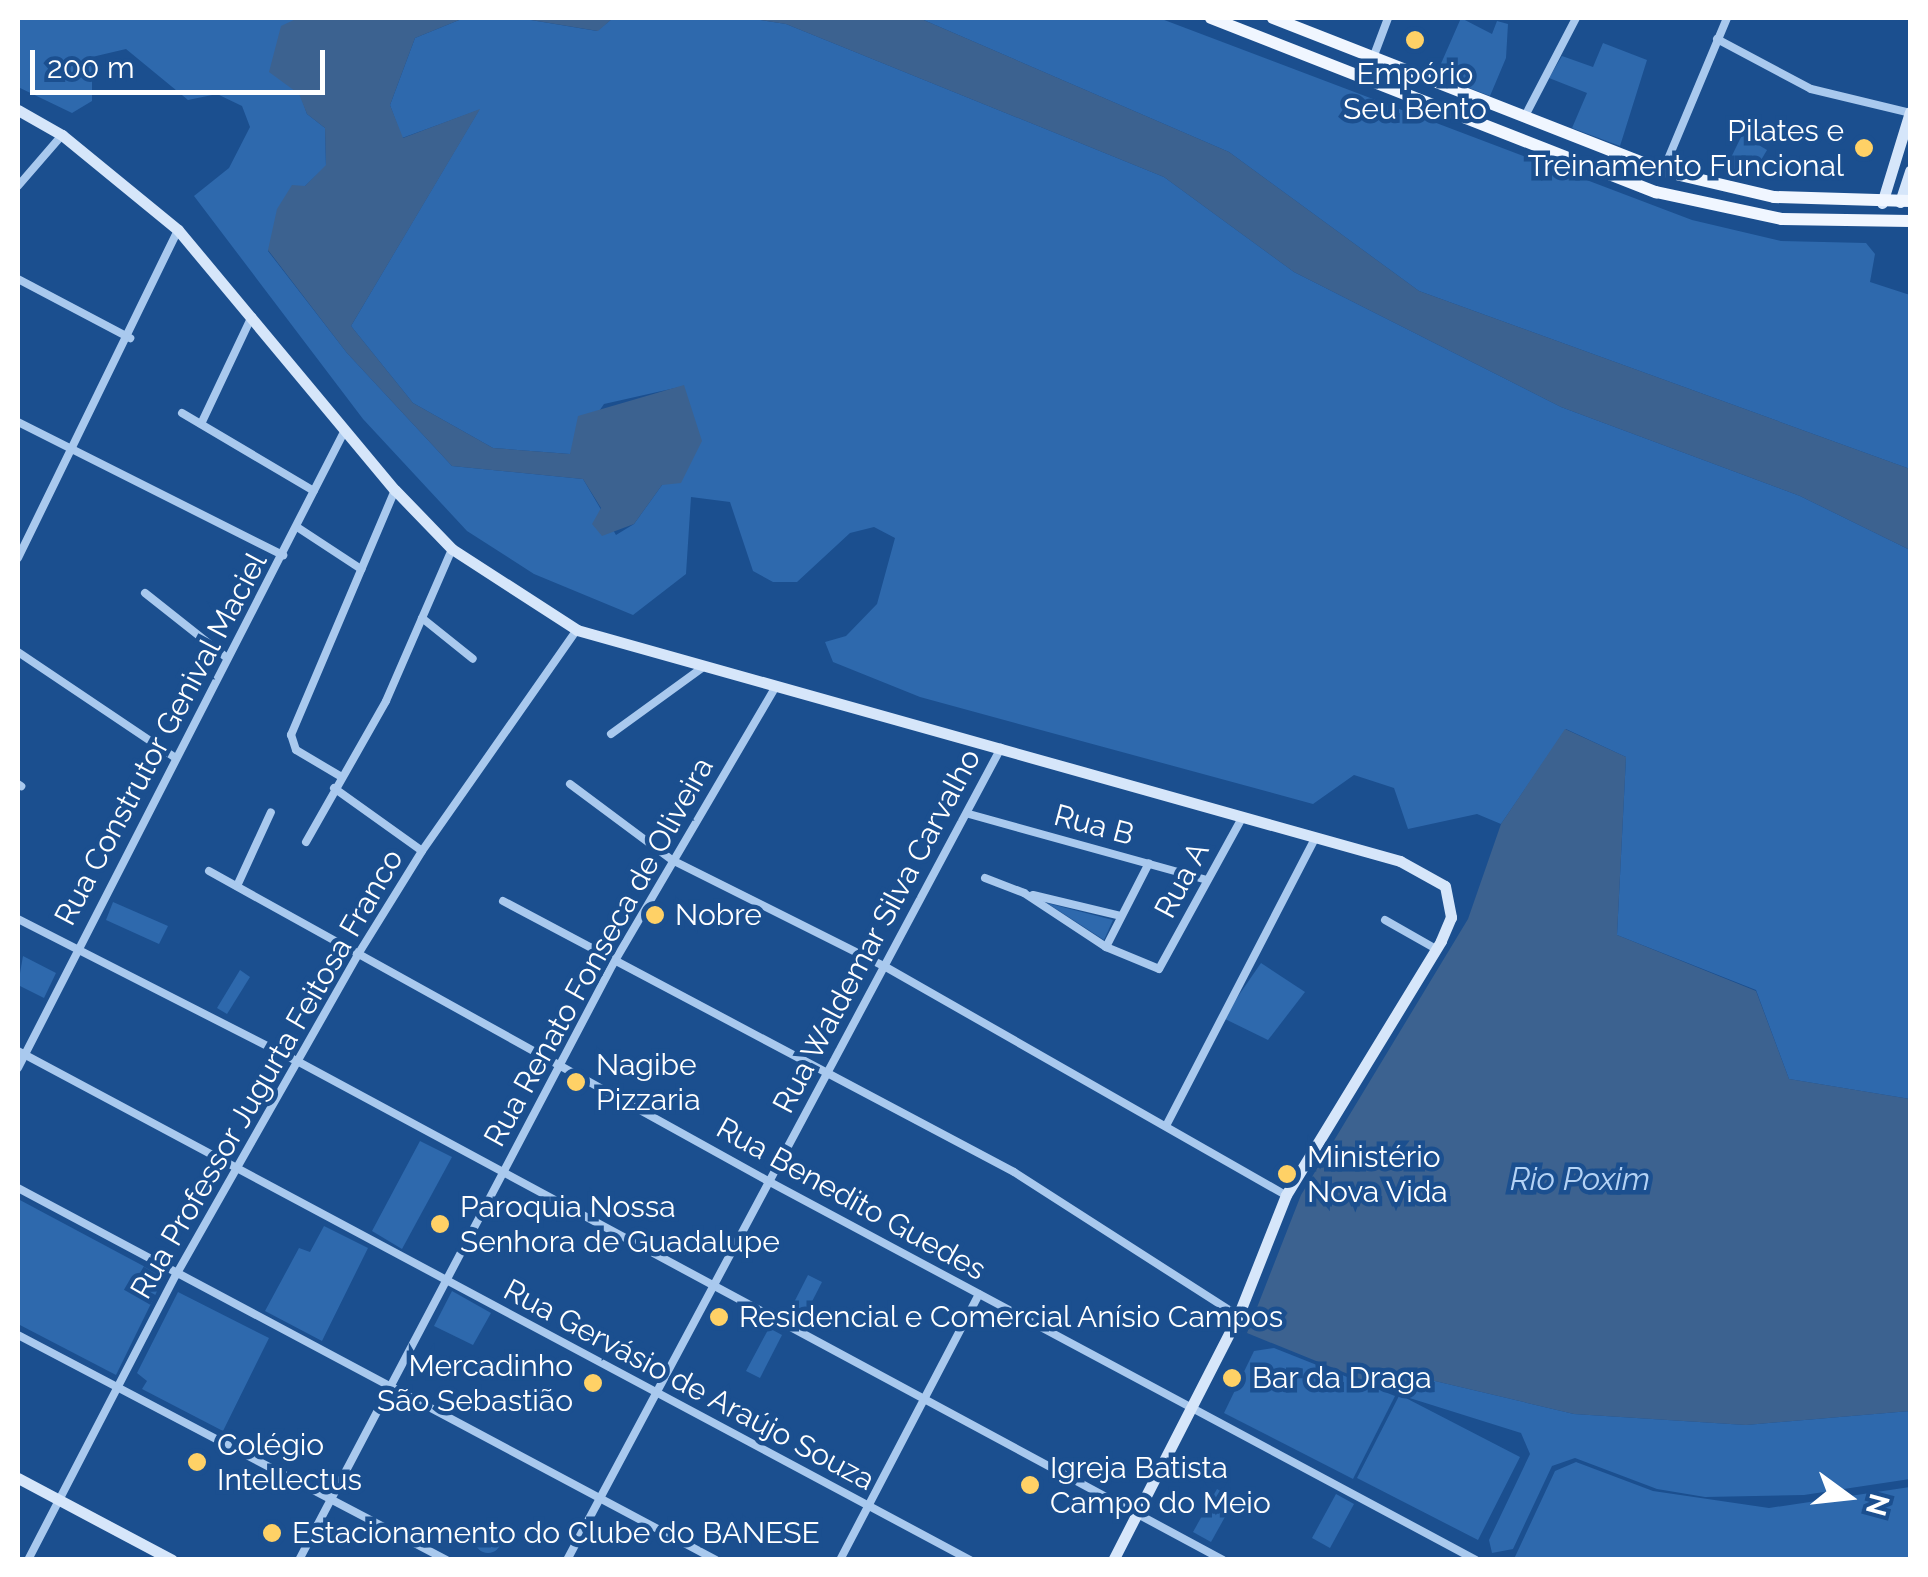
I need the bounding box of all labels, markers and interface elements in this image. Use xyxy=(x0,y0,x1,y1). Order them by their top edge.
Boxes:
marker: Empório Seu Bento xyxy=(1404,29,1426,51)
scale bar xyxy=(35,30,330,92)
text: 200 m xyxy=(47,50,135,85)
place label: Empório Seu Bento xyxy=(1343,56,1487,126)
place label: Pilates e Treinamento Funcional xyxy=(1528,113,1844,184)
marker: Pilates e Treinamento Funcional xyxy=(1853,137,1875,159)
street label: Rua Construtor Genival Maciel xyxy=(47,546,275,932)
street label: Rua Waldemar Silva Carvalho xyxy=(765,742,989,1120)
street label: Rua Renato Fonseca de Oliveira xyxy=(477,751,721,1153)
street label: Rua B xyxy=(1050,797,1138,853)
street label: Rua A xyxy=(1147,836,1217,924)
street label: Rua Professor Jugurta Feitosa Franco xyxy=(123,842,411,1306)
place label: Nobre xyxy=(675,897,762,933)
marker: Nobre xyxy=(644,904,666,926)
place label: Nagibe Pizzaria xyxy=(596,1047,700,1118)
marker: Nagibe Pizzaria xyxy=(565,1071,587,1093)
street label: Rua Benedito Guedes xyxy=(710,1110,992,1288)
place label: Ministério Nova Vida xyxy=(1307,1139,1449,1210)
water label: Rio Poxim xyxy=(1510,1160,1650,1198)
marker: Ministério Nova Vida xyxy=(1276,1163,1298,1185)
place label: Paroquia Nossa Senhora de Guadalupe xyxy=(460,1189,780,1260)
marker: Paroquia Nossa Senhora de Guadalupe xyxy=(429,1213,451,1235)
street label: Rua Gervásio de Araújo Souza xyxy=(497,1272,881,1498)
place label: Residencial e Comercial Anísio Campos xyxy=(739,1299,1286,1335)
marker: Residencial e Comercial Anísio Campos xyxy=(708,1306,730,1328)
place label: Mercadinho São Sebastião xyxy=(377,1348,573,1418)
place label: Bar da Draga xyxy=(1252,1360,1432,1396)
marker: Bar da Draga xyxy=(1221,1367,1243,1389)
marker: Mercadinho São Sebastião xyxy=(582,1372,604,1394)
place label: Colégio Intellectus xyxy=(217,1427,362,1498)
north arrow xyxy=(1798,1447,1898,1547)
place label: Igreja Batista Campo do Meio xyxy=(1050,1450,1271,1520)
marker: Colégio Intellectus xyxy=(186,1451,208,1473)
marker: Igreja Batista Campo do Meio xyxy=(1019,1474,1041,1496)
text: N xyxy=(1859,1490,1896,1519)
place label: Estacionamento do Clube do BANESE xyxy=(292,1515,820,1551)
marker: Estacionamento do Clube do BANESE xyxy=(261,1522,283,1544)

